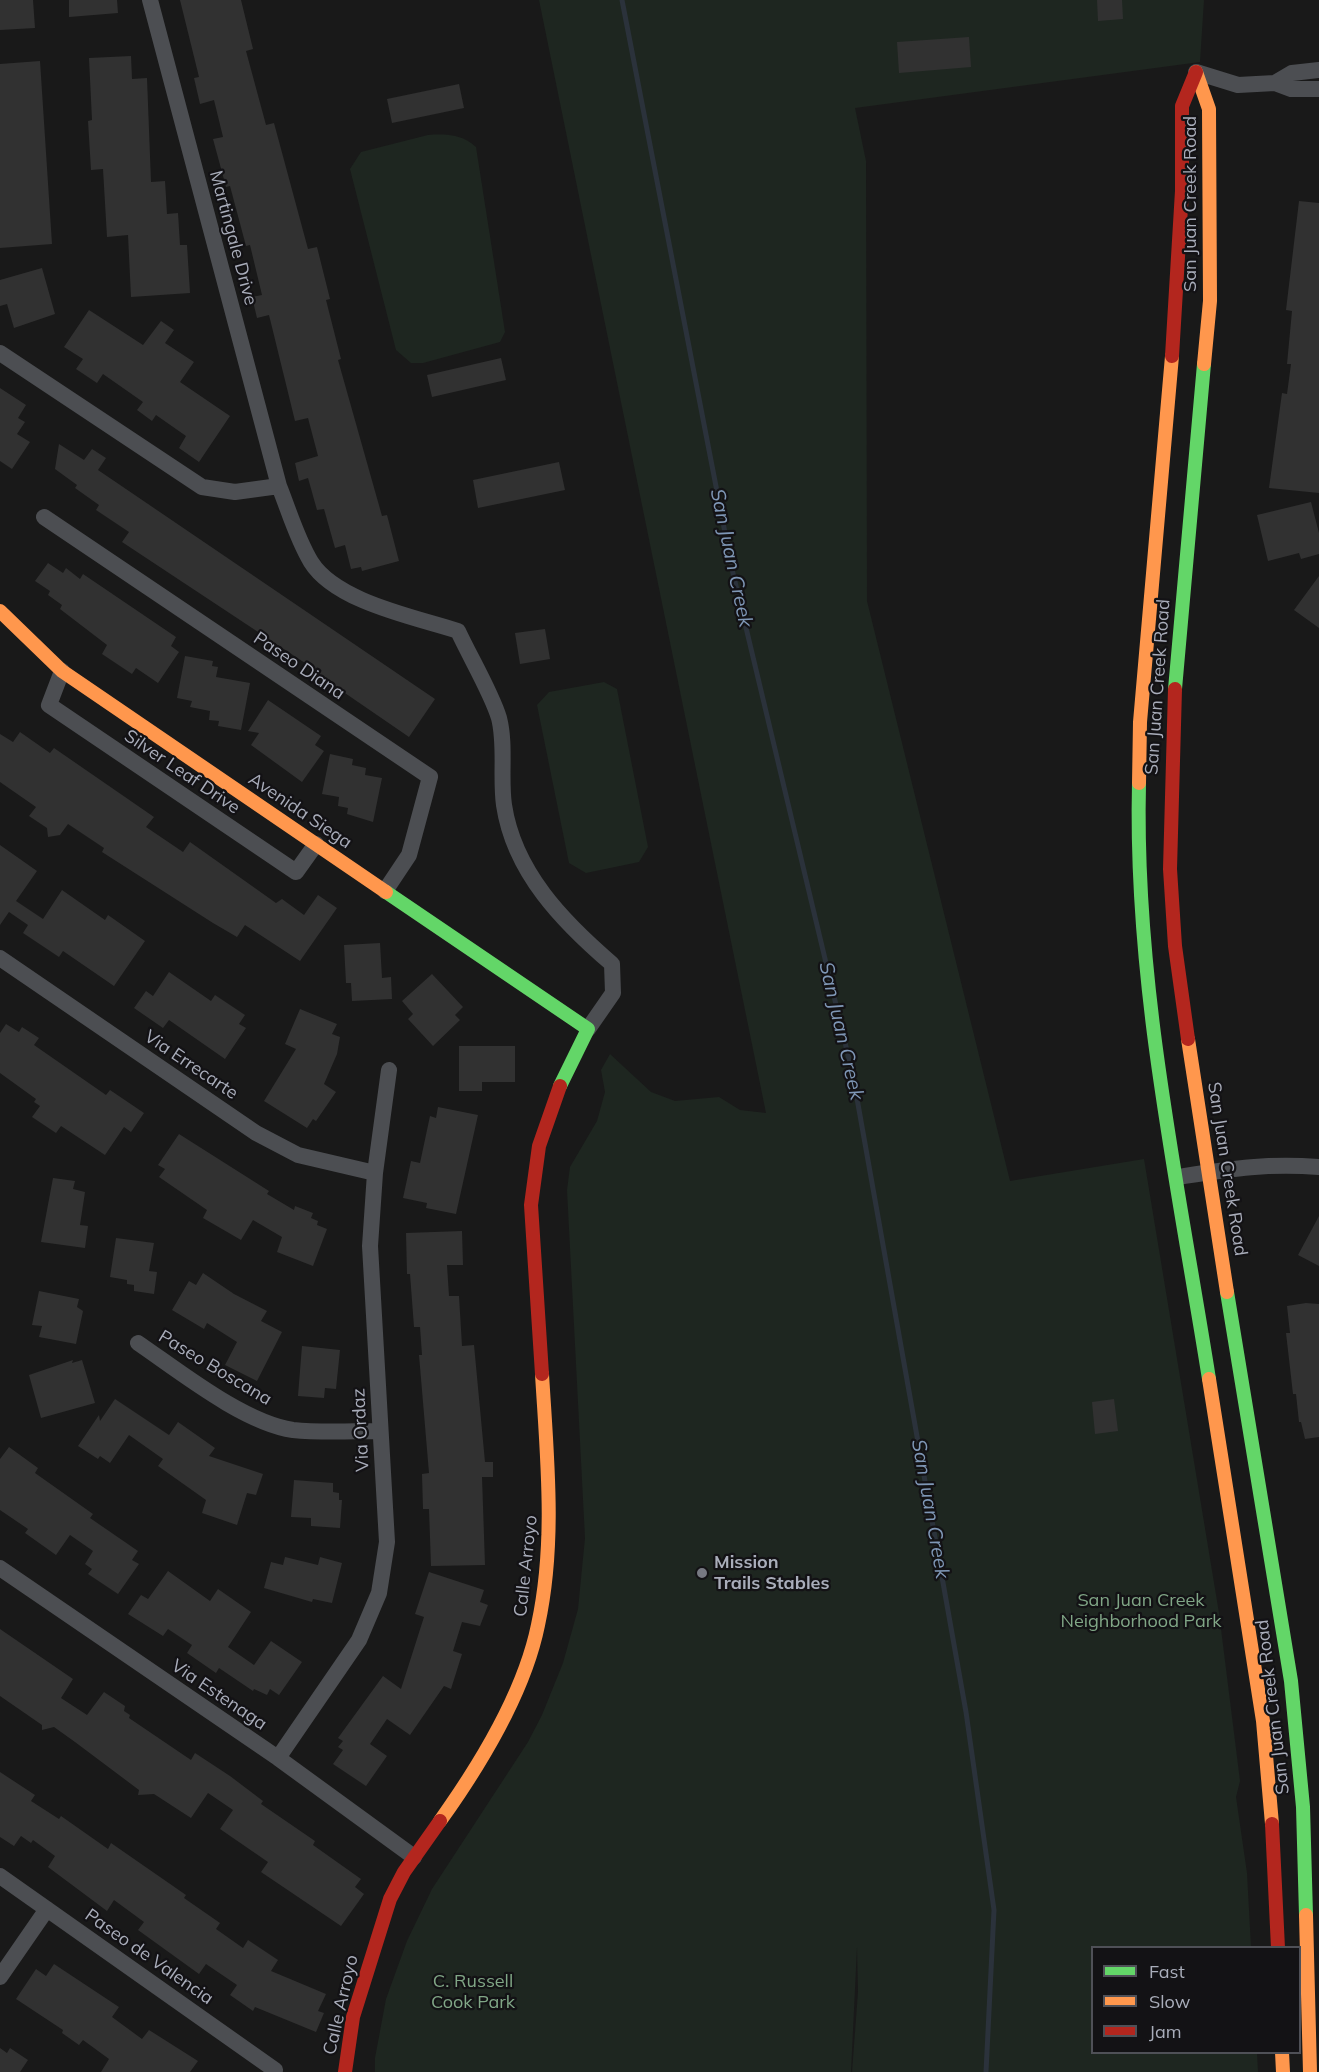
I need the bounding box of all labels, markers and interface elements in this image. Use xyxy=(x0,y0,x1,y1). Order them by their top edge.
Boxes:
street label: San Juan Creek Road xyxy=(1180,116,1202,292)
street label: Martingale Drive xyxy=(205,168,261,308)
water label: San Juan Creek xyxy=(705,486,757,630)
street label: San Juan Creek Road xyxy=(1141,598,1175,776)
street label: Paseo Diana xyxy=(249,628,349,704)
street label: Silver Leaf Drive xyxy=(120,725,244,819)
street label: Avenida Siega xyxy=(244,768,356,854)
water label: San Juan Creek xyxy=(813,959,869,1103)
street label: Via Errecarte xyxy=(140,1026,242,1104)
street label: San Juan Creek Road xyxy=(1203,1080,1251,1258)
street label: Paseo Boscana xyxy=(154,1326,276,1410)
street label: Via Ordaz xyxy=(348,1388,374,1472)
water label: San Juan Creek xyxy=(906,1437,954,1581)
street label: Calle Arroyo xyxy=(510,1514,542,1618)
place label: Mission Trails Stables xyxy=(714,1552,829,1594)
marker: Mission Trails Stables xyxy=(695,1566,709,1580)
park label: San Juan Creek Neighborhood Park xyxy=(1060,1590,1222,1632)
street label: San Juan Creek Road xyxy=(1252,1618,1294,1796)
street label: Via Estenaga xyxy=(167,1655,271,1735)
street label: Paseo de Valencia xyxy=(81,1905,217,2009)
legend xyxy=(1091,1946,1301,2054)
street label: Calle Arroyo xyxy=(319,1953,363,2057)
text: Fast xyxy=(1149,1960,1185,1983)
park label: C. Russell Cook Park xyxy=(431,1971,515,2014)
text: Slow xyxy=(1149,1990,1190,2013)
text: Jam xyxy=(1149,2020,1182,2043)

